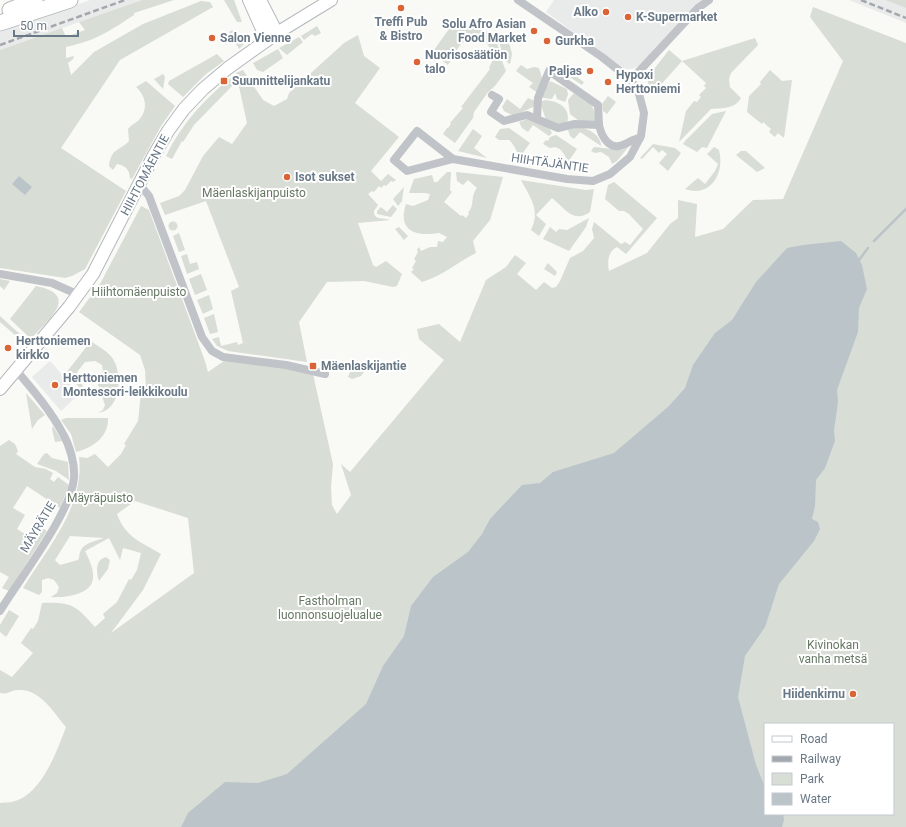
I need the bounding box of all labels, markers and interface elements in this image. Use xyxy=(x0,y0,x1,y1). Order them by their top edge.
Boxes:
marker: Treffi Pub & Bistro xyxy=(396,3,406,13)
place label: Alko xyxy=(574,5,598,19)
marker: Alko xyxy=(601,7,611,17)
place label: K-Supermarket xyxy=(636,10,717,24)
scale bar xyxy=(14,12,78,38)
marker: K-Supermarket xyxy=(623,12,633,22)
place label: Treffi Pub & Bistro xyxy=(374,15,428,43)
place label: Solu Afro Asian Food Market xyxy=(442,17,526,45)
text: 50 m xyxy=(20,19,47,33)
marker: Solu Afro Asian Food Market xyxy=(529,26,539,36)
place label: Salon Vienne xyxy=(220,31,291,45)
marker: Salon Vienne xyxy=(207,33,217,43)
place label: Gurkha xyxy=(555,34,594,48)
marker: Gurkha xyxy=(542,36,552,46)
place label: Nuorisosäätiön talo xyxy=(425,48,507,76)
marker: Nuorisosäätiön talo xyxy=(412,57,422,67)
place label: Paljas xyxy=(549,64,582,78)
marker: Paljas xyxy=(585,66,595,76)
place label: Hypoxi Herttoniemi xyxy=(616,68,680,96)
place label: Suunnittelijankatu xyxy=(232,74,331,88)
marker: Suunnittelijankatu xyxy=(219,76,229,86)
marker: Hypoxi Herttoniemi xyxy=(603,77,613,87)
street label: HIIHTOMÄENTIE xyxy=(117,132,172,218)
street label: HIIHTÄJÄNTIE xyxy=(510,150,590,175)
place label: Isot sukset xyxy=(295,170,355,184)
marker: Isot sukset xyxy=(282,172,292,182)
park label: Mäenlaskijanpuisto xyxy=(202,186,306,200)
park label: Hiihtomäenpuisto xyxy=(92,285,187,299)
place label: Herttoniemen kirkko xyxy=(16,334,91,362)
marker: Herttoniemen kirkko xyxy=(3,343,13,353)
place label: Mäenlaskijantie xyxy=(321,359,407,373)
marker: Mäenlaskijantie xyxy=(308,361,318,371)
place label: Herttoniemen Montessori-leikkikoulu xyxy=(63,371,188,399)
marker: Herttoniemen Montessori-leikkikoulu xyxy=(50,380,60,390)
park label: Mäyräpuisto xyxy=(67,491,133,505)
street label: MÄYRÄTIE xyxy=(17,498,59,555)
park label: Fastholman luonnonsuojelualue xyxy=(278,594,382,622)
park label: Kivinokan vanha metsä xyxy=(799,638,867,666)
place label: Hiidenkirnu xyxy=(783,687,845,701)
marker: Hiidenkirnu xyxy=(848,689,858,699)
legend xyxy=(764,723,894,815)
text: Road xyxy=(800,732,828,746)
text: Railway xyxy=(800,752,841,766)
text: Park xyxy=(800,772,825,786)
text: Water xyxy=(800,792,831,806)

